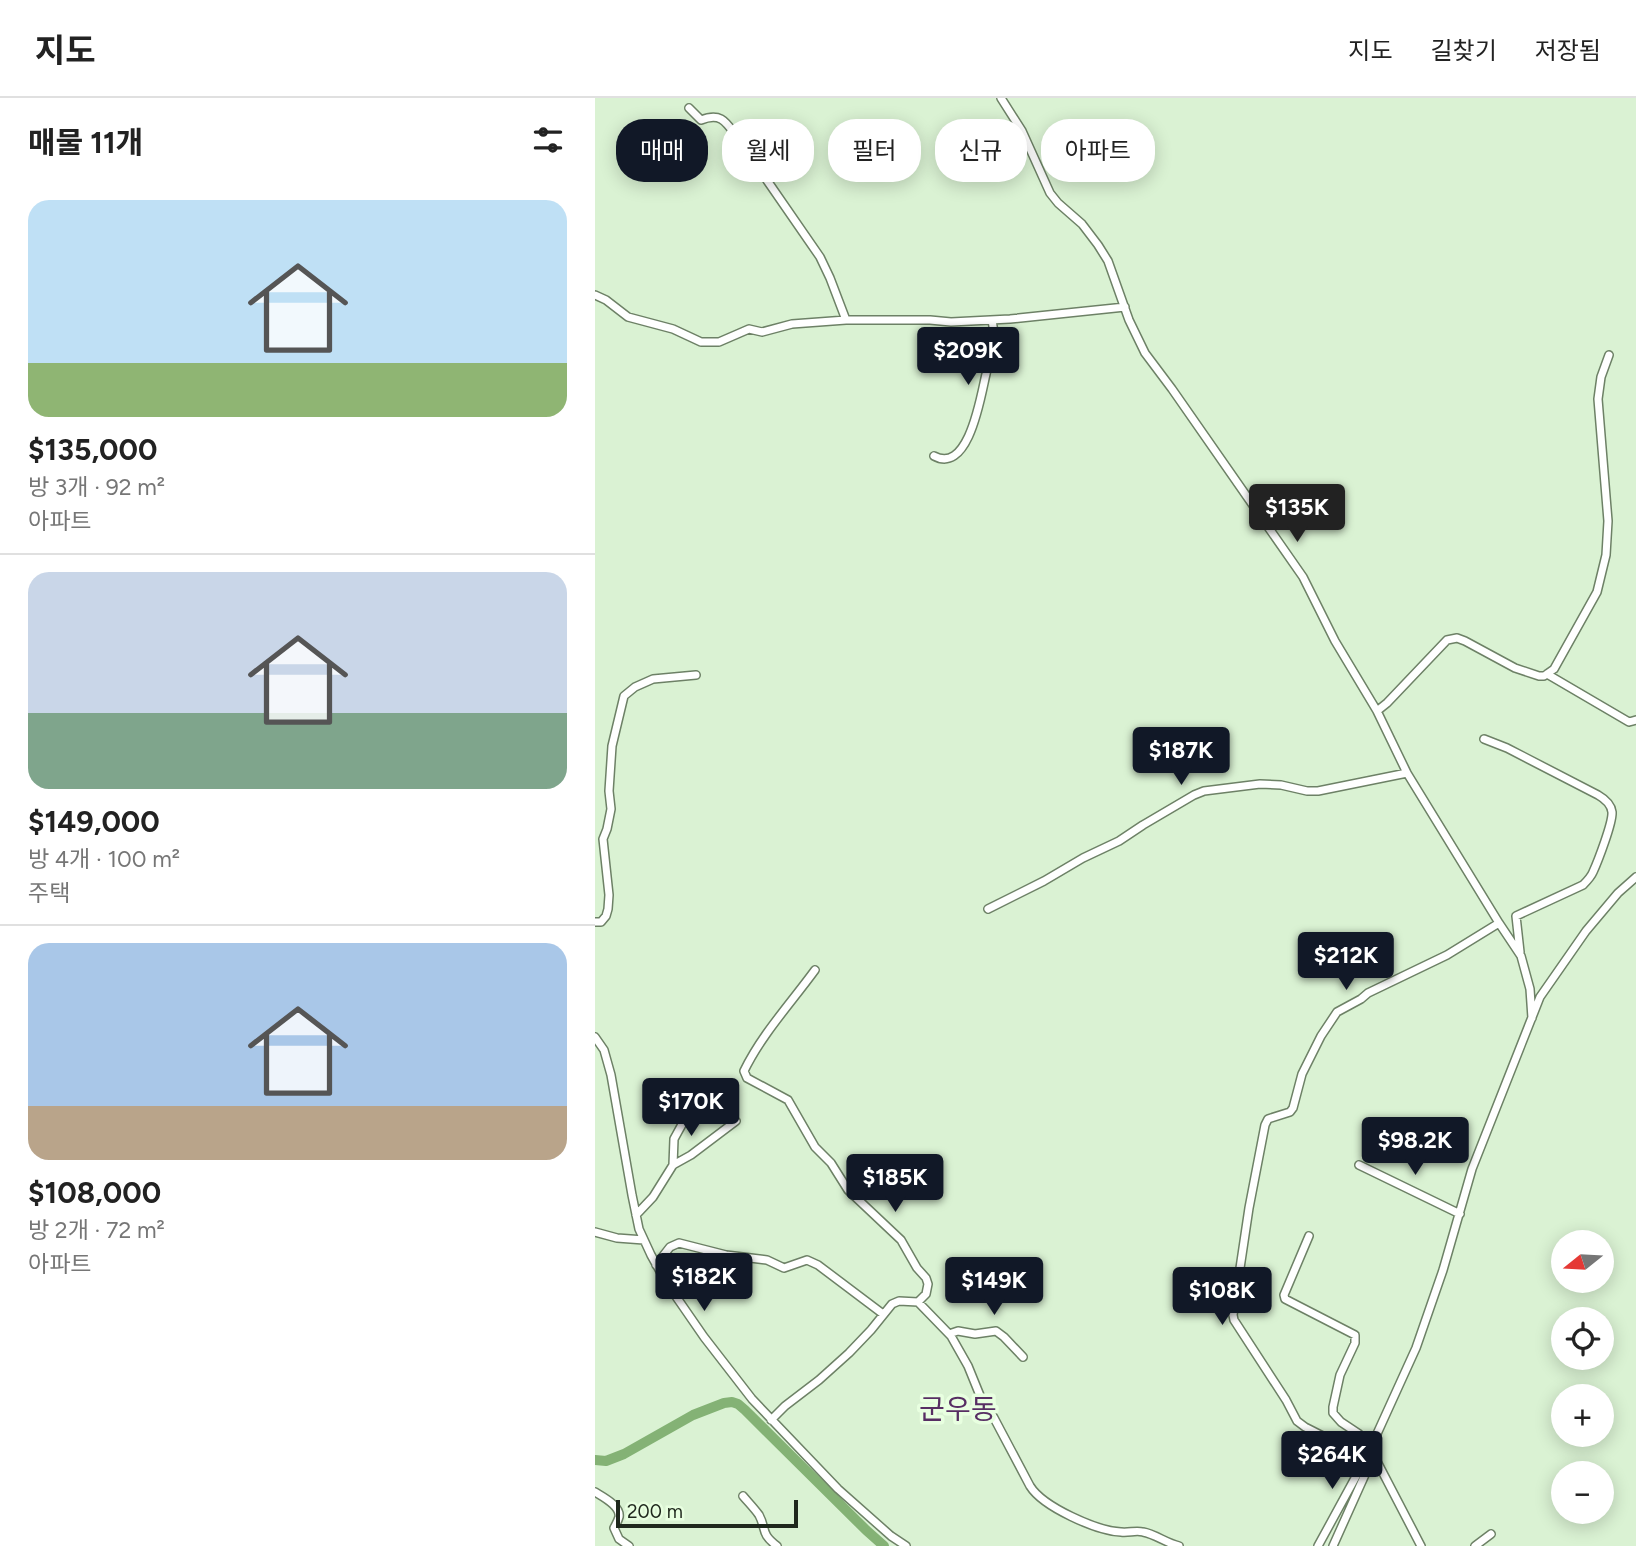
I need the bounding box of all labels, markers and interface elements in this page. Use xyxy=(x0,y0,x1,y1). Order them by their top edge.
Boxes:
text: 지도 xyxy=(35,31,96,70)
text: 지도 xyxy=(1348,36,1393,65)
text: 길찾기 xyxy=(1431,36,1497,65)
text: 저장됨 xyxy=(1535,36,1601,65)
chip: 매매 xyxy=(616,119,708,182)
chip: 월세 xyxy=(722,119,814,182)
chip: 필터 xyxy=(828,119,921,182)
chip: 신규 xyxy=(935,119,1027,182)
chip: 아파트 xyxy=(1041,119,1155,182)
icon: filters xyxy=(529,121,567,159)
text: 매물 11개 xyxy=(28,124,143,161)
icon: home xyxy=(235,245,361,371)
pin: $209K xyxy=(919,328,1017,387)
text: $209K xyxy=(933,336,1003,364)
text: $135,000 xyxy=(28,431,157,468)
text: 방 3개 · 92 m² xyxy=(28,473,165,501)
pin: $135K xyxy=(1248,484,1346,544)
text: $135K xyxy=(1265,493,1329,521)
text: 아파트 xyxy=(28,507,91,535)
icon: home xyxy=(235,617,361,743)
pin: $187K xyxy=(1132,728,1230,787)
text: $187K xyxy=(1149,736,1213,764)
text: $149,000 xyxy=(28,803,160,840)
text: 방 4개 · 100 m² xyxy=(28,845,180,873)
text: 주택 xyxy=(28,879,70,907)
pin: $212K xyxy=(1297,932,1395,992)
text: $212K xyxy=(1314,941,1378,969)
icon: home xyxy=(235,988,361,1114)
pin: $170K xyxy=(642,1079,740,1138)
text: $170K xyxy=(658,1087,724,1115)
pin: $98.2K xyxy=(1358,1118,1472,1177)
text: $98.2K xyxy=(1378,1126,1452,1154)
pin: $185K xyxy=(846,1154,944,1214)
text: $185K xyxy=(862,1163,928,1191)
text: $108,000 xyxy=(28,1174,161,1211)
text: 방 2개 · 72 m² xyxy=(28,1216,165,1244)
north arrow xyxy=(1551,1230,1613,1293)
map controls xyxy=(1551,1230,1614,1524)
text: 아파트 xyxy=(28,1250,91,1278)
pin: $182K xyxy=(655,1254,753,1313)
pin: $149K xyxy=(945,1258,1043,1317)
text: $182K xyxy=(671,1262,737,1290)
text: $149K xyxy=(961,1266,1027,1294)
pin: $108K xyxy=(1173,1268,1271,1327)
text: $108K xyxy=(1189,1276,1255,1304)
button: locate xyxy=(1551,1307,1614,1370)
button: + xyxy=(1551,1384,1614,1447)
district label: 군우동 xyxy=(919,1392,997,1426)
pin: $264K xyxy=(1283,1432,1381,1491)
text: $264K xyxy=(1297,1440,1367,1468)
button: − xyxy=(1551,1461,1614,1524)
scale bar xyxy=(616,1497,798,1529)
text: 200 m xyxy=(627,1500,683,1523)

